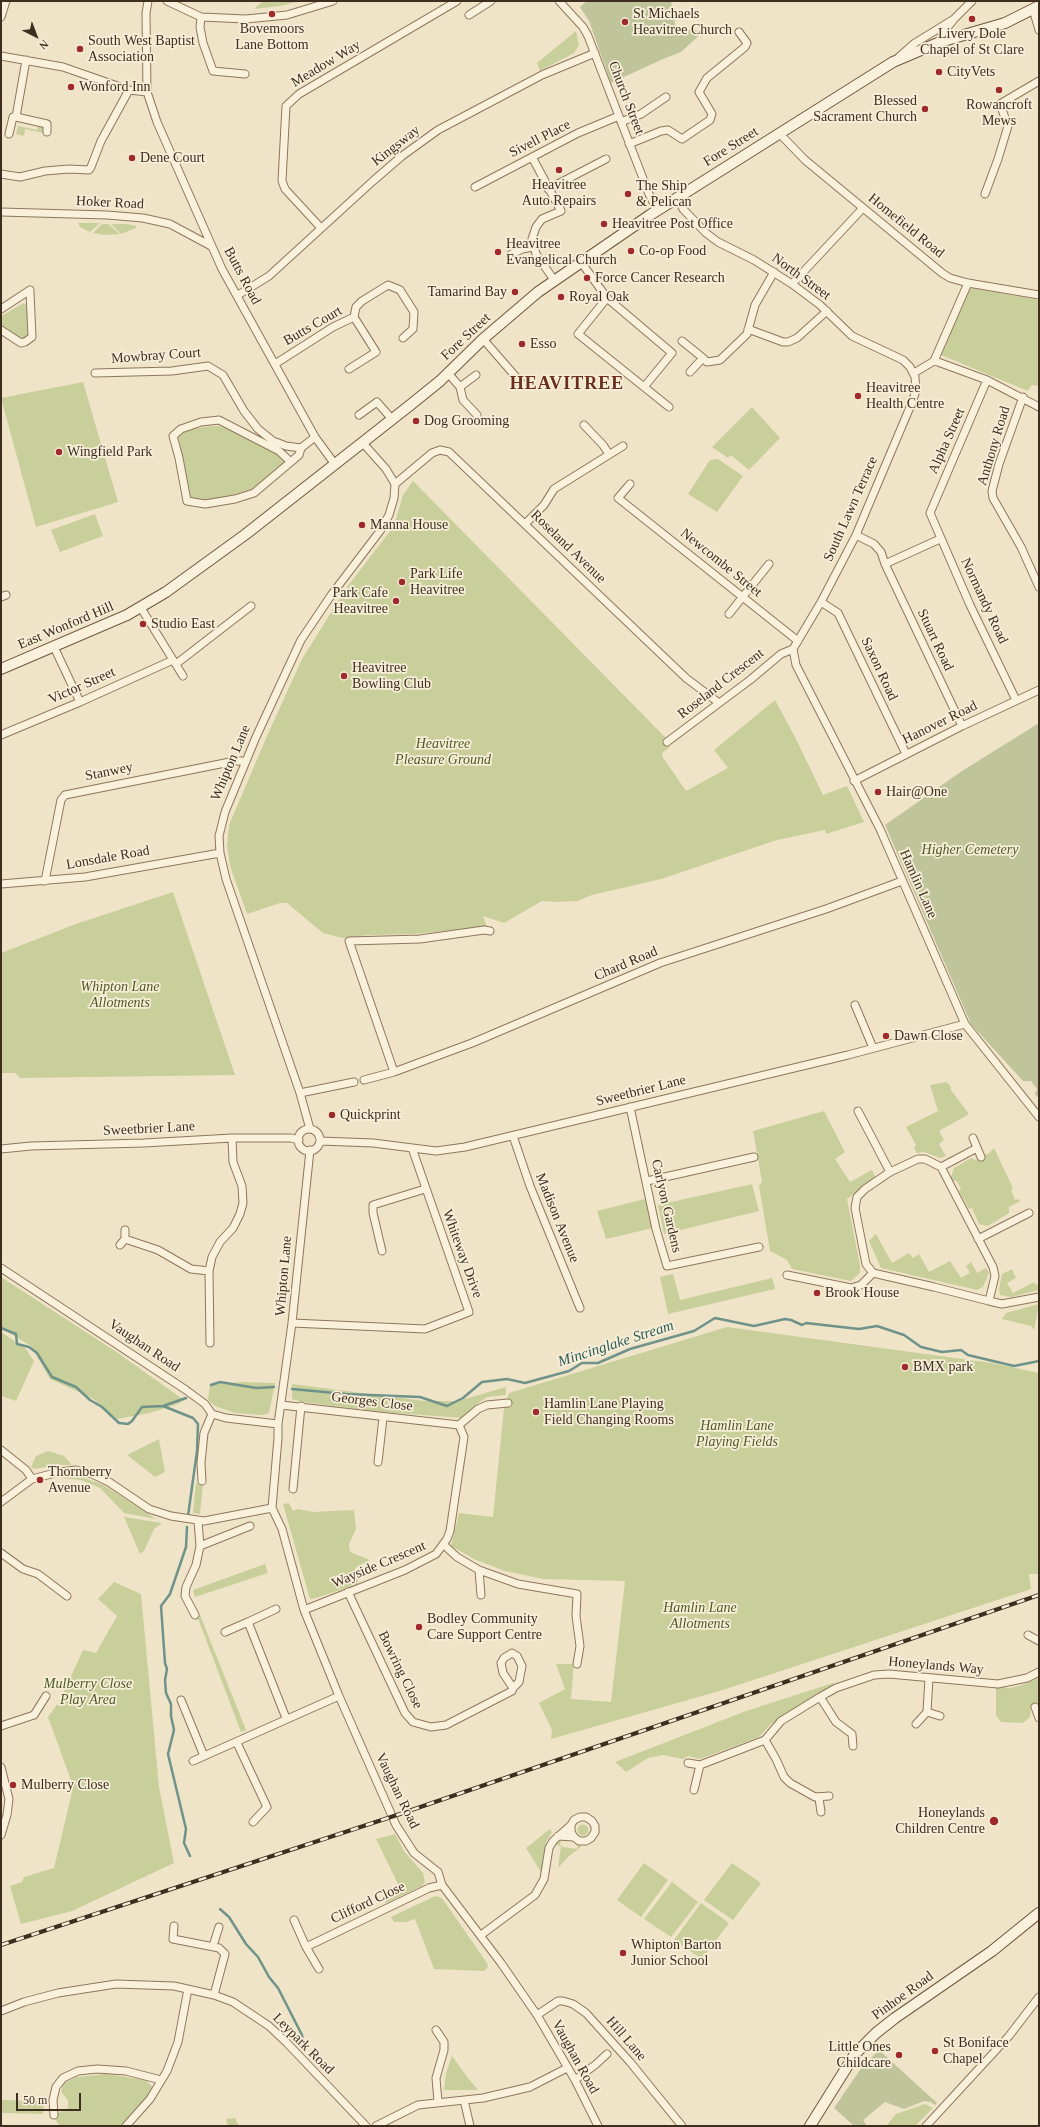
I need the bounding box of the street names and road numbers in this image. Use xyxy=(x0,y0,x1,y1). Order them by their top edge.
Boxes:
street label: Meadow Way xyxy=(288,37,364,91)
street label: Church Street xyxy=(604,59,648,137)
street label: Sivell Place xyxy=(507,116,573,162)
street label: Kingsway xyxy=(368,122,424,170)
street label: Fore Street xyxy=(700,123,762,171)
street label: Homefield Road xyxy=(865,190,947,262)
street label: Hoker Road xyxy=(76,193,144,213)
street label: Butts Road xyxy=(220,244,264,308)
street label: North Street xyxy=(768,250,834,304)
street label: Butts Court xyxy=(281,302,345,350)
street label: Fore Street xyxy=(438,310,494,364)
street label: Mowbray Court xyxy=(111,344,201,368)
street label: Anthony Road xyxy=(974,404,1014,488)
street label: Alpha Street xyxy=(925,405,969,477)
street label: South Lawn Terrace xyxy=(820,454,882,564)
street label: Roseland Avenue xyxy=(527,507,609,587)
street label: Newcombe Street xyxy=(677,525,765,601)
street label: Normandy Road xyxy=(957,555,1011,647)
street label: East Wonford Hill xyxy=(16,598,116,654)
street label: Stuart Road xyxy=(913,606,957,674)
street label: Saxon Road xyxy=(857,635,901,703)
street label: Roseland Crescent xyxy=(675,645,767,723)
street label: Victor Street xyxy=(46,664,118,708)
street label: Hanover Road xyxy=(900,698,980,748)
street label: Whipton Lane xyxy=(208,723,254,803)
street label: Stanwey xyxy=(84,759,134,785)
street label: Lonsdale Road xyxy=(65,842,151,874)
street label: Hamlin Lane xyxy=(895,847,941,921)
street label: Chard Road xyxy=(592,943,660,985)
street label: Sweetbrier Lane xyxy=(594,1072,688,1110)
street label: Sweetbrier Lane xyxy=(103,1118,195,1140)
street label: Carlyon Gardens xyxy=(647,1158,685,1254)
street label: Madison Avenue xyxy=(531,1171,583,1265)
street label: Whiteway Drive xyxy=(438,1207,486,1301)
street label: Whipton Lane xyxy=(272,1235,296,1317)
street label: Vaughan Road xyxy=(105,1316,183,1376)
street label: Georges Close xyxy=(330,1389,414,1415)
street label: Wayside Crescent xyxy=(330,1538,428,1592)
street label: Bowring Close xyxy=(374,1628,426,1712)
street label: Honeylands Way xyxy=(888,1653,984,1679)
street label: Vaughan Road xyxy=(371,1750,423,1832)
street label: Clifford Close xyxy=(328,1878,408,1928)
street label: Pinhoe Road xyxy=(869,1968,937,2024)
street label: Leypark Road xyxy=(269,2010,337,2078)
street label: Hill Lane xyxy=(602,2013,650,2065)
street label: Vaughan Road xyxy=(548,2017,602,2097)

